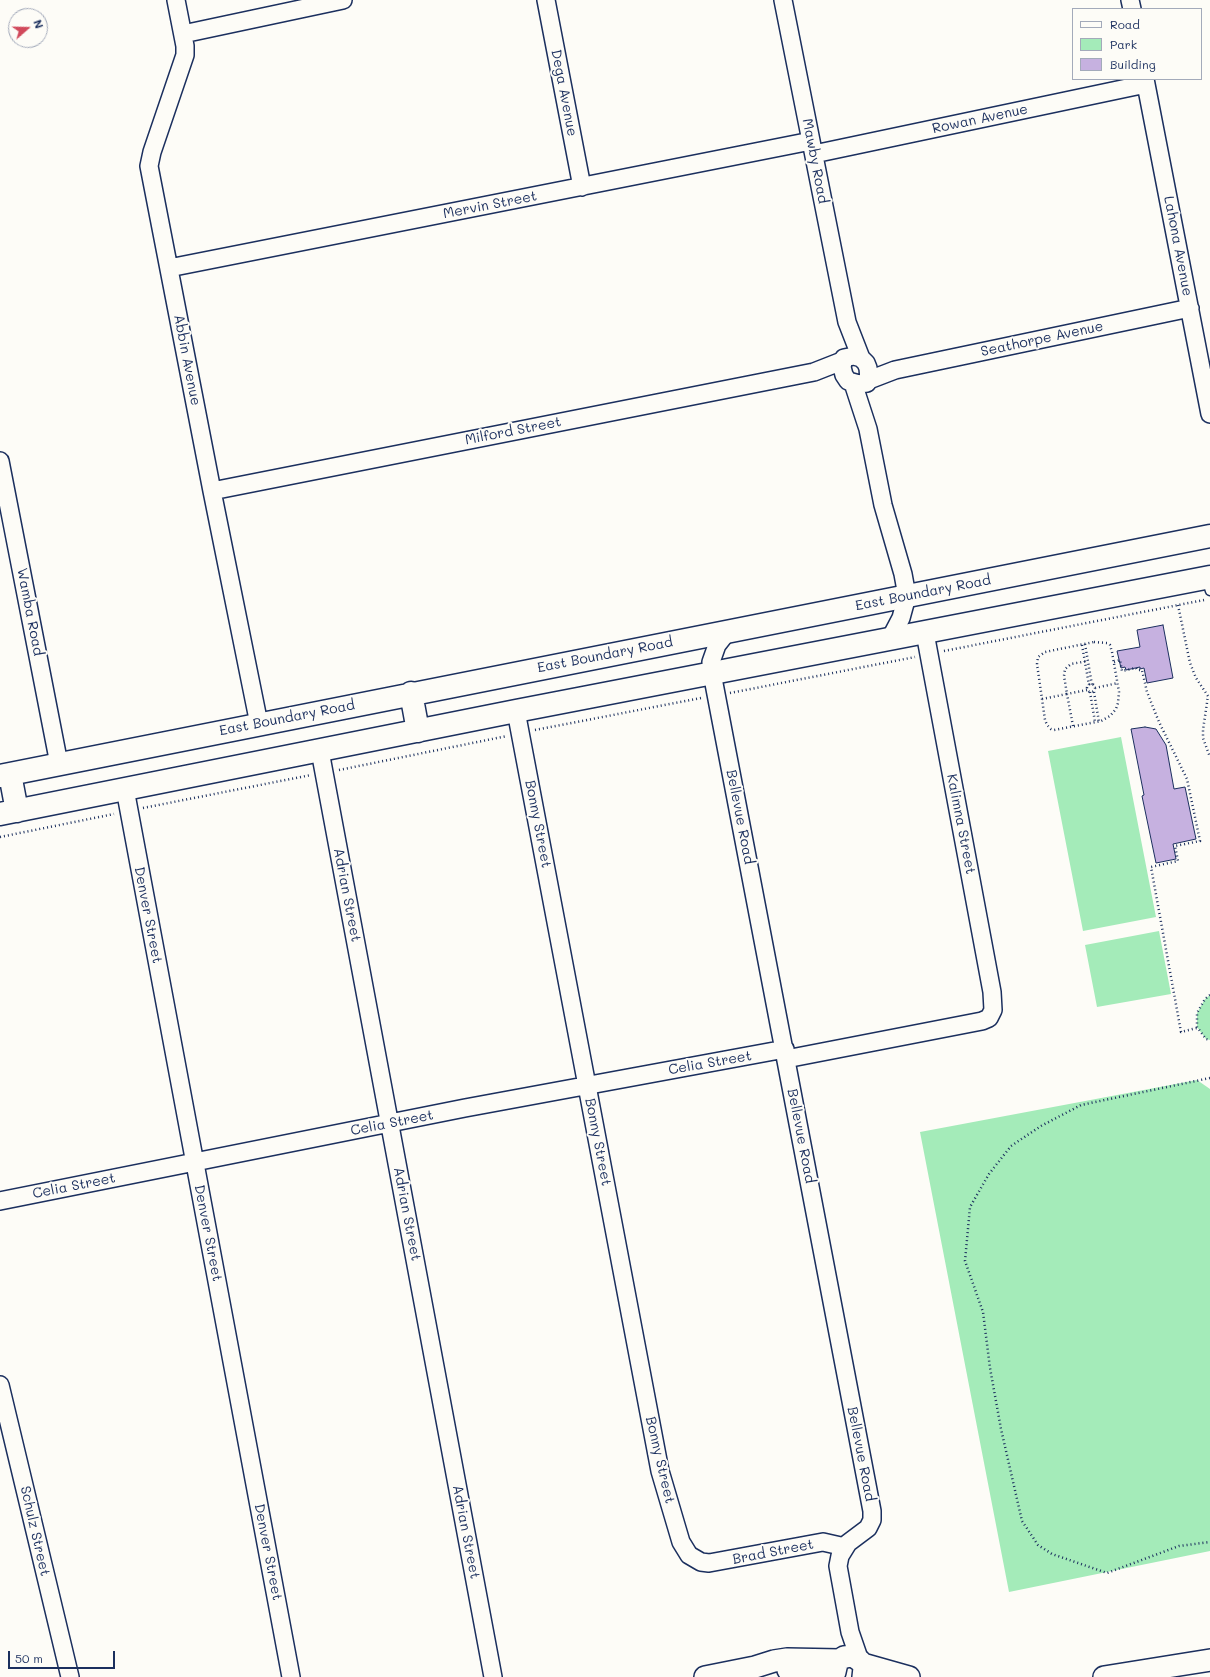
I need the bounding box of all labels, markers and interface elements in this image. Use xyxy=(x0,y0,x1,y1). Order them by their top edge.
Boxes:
north arrow xyxy=(8,8,48,48)
legend xyxy=(1072,8,1202,80)
text: Road xyxy=(1110,16,1140,32)
text: N xyxy=(30,18,47,31)
text: Park xyxy=(1110,36,1137,52)
street label: Dega Avenue xyxy=(547,48,581,138)
text: Building xyxy=(1110,56,1156,72)
street label: Rowan Avenue xyxy=(931,101,1029,137)
street label: Mawby Road xyxy=(799,117,831,205)
street label: Mervin Street xyxy=(442,188,538,222)
street label: Lahona Avenue xyxy=(1160,194,1196,298)
street label: Abbin Avenue xyxy=(170,313,204,407)
street label: Seathorpe Avenue xyxy=(979,318,1105,360)
street label: Milford Street xyxy=(463,413,563,449)
street label: Wamba Road xyxy=(13,567,47,657)
street label: East Boundary Road xyxy=(854,572,992,614)
street label: East Boundary Road xyxy=(536,634,674,676)
street label: East Boundary Road xyxy=(218,697,356,739)
street label: Bellevue Road xyxy=(723,768,757,866)
street label: Kalimna Street xyxy=(943,772,979,876)
street label: Bonny Street xyxy=(521,779,555,869)
street label: Adrian Street xyxy=(330,847,364,943)
street label: Denver Street xyxy=(130,865,166,965)
street label: Celia Street xyxy=(667,1047,753,1079)
street label: Bellevue Road xyxy=(784,1087,818,1185)
street label: Bonny Street xyxy=(581,1097,615,1187)
street label: Celia Street xyxy=(349,1107,435,1139)
street label: Adrian Street xyxy=(390,1166,424,1262)
street label: Celia Street xyxy=(31,1170,117,1202)
street label: Denver Street xyxy=(190,1183,226,1283)
street label: Bellevue Road xyxy=(844,1405,878,1503)
street label: Bonny Street xyxy=(642,1415,678,1505)
street label: Schulz Street xyxy=(16,1484,54,1578)
street label: Adrian Street xyxy=(449,1484,483,1580)
street label: Denver Street xyxy=(250,1502,286,1602)
street label: Brad Street xyxy=(731,1536,815,1568)
scale bar xyxy=(10,1643,117,1669)
text: 50 m xyxy=(15,1650,43,1666)

